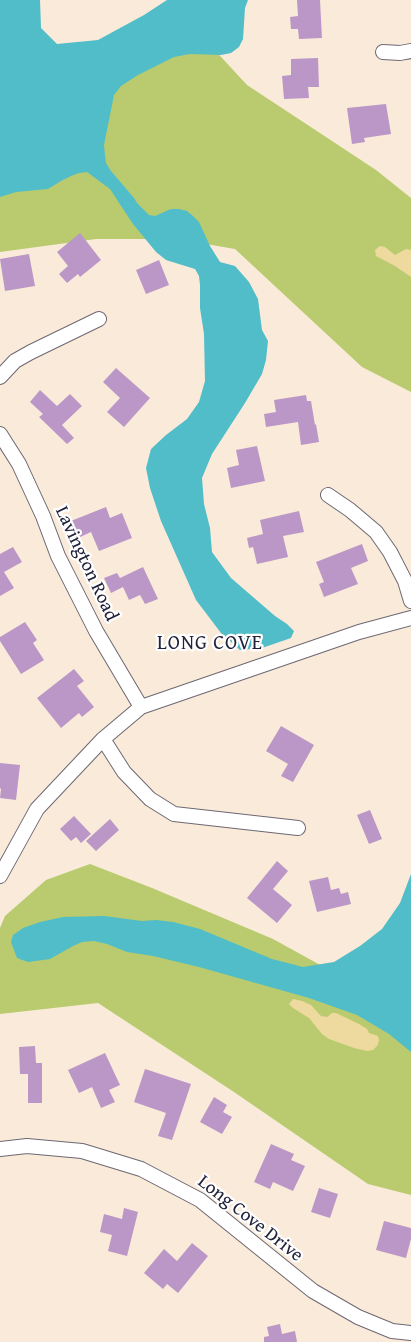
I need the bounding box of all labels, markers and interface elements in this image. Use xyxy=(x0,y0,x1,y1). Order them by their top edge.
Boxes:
street label: Lavington Road xyxy=(49,503,123,625)
district label: LONG COVE xyxy=(156,632,264,656)
street label: Long Cove Drive xyxy=(193,1171,307,1267)

